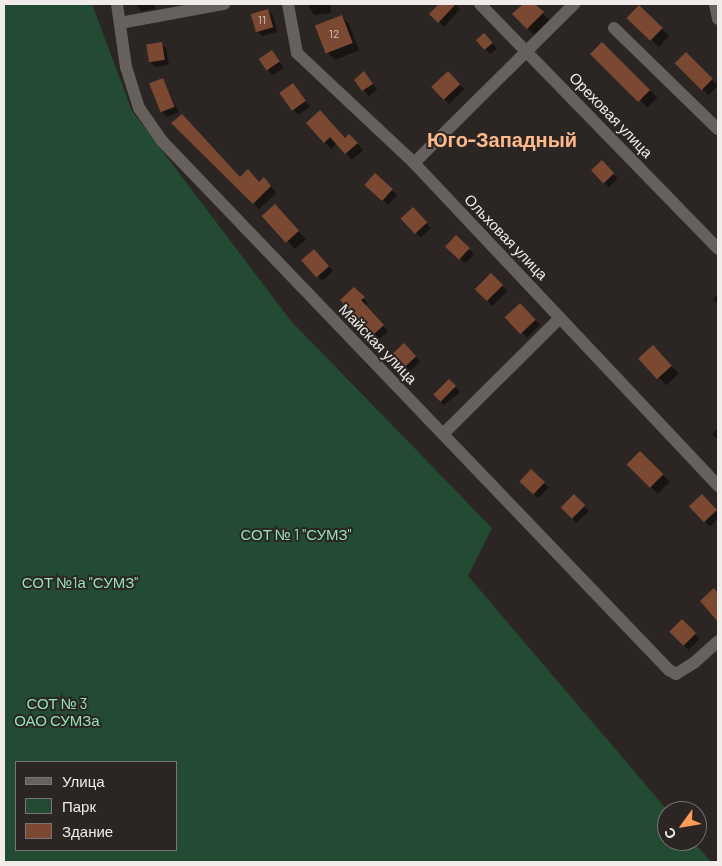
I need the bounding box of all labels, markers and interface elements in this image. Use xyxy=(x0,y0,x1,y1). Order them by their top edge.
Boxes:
house number: 11 xyxy=(258,13,266,27)
house number: 12 xyxy=(329,27,339,41)
street label: Ореховая улица xyxy=(566,68,656,162)
district label: Юго-Западный xyxy=(427,127,577,151)
street label: Ольховая улица xyxy=(461,190,551,284)
street label: Майская улица xyxy=(335,300,421,388)
park label: СОТ № 1 "СУМЗ" xyxy=(241,526,351,544)
park label: СОТ №1а "СУМЗ" xyxy=(22,574,138,592)
park label: СОТ № 3 ОАО СУМЗа xyxy=(14,694,100,729)
legend xyxy=(15,761,178,851)
text: Улица xyxy=(62,772,105,790)
text: Парк xyxy=(62,797,96,815)
north arrow xyxy=(657,801,707,851)
text: Здание xyxy=(62,822,113,840)
text: С xyxy=(660,825,680,842)

